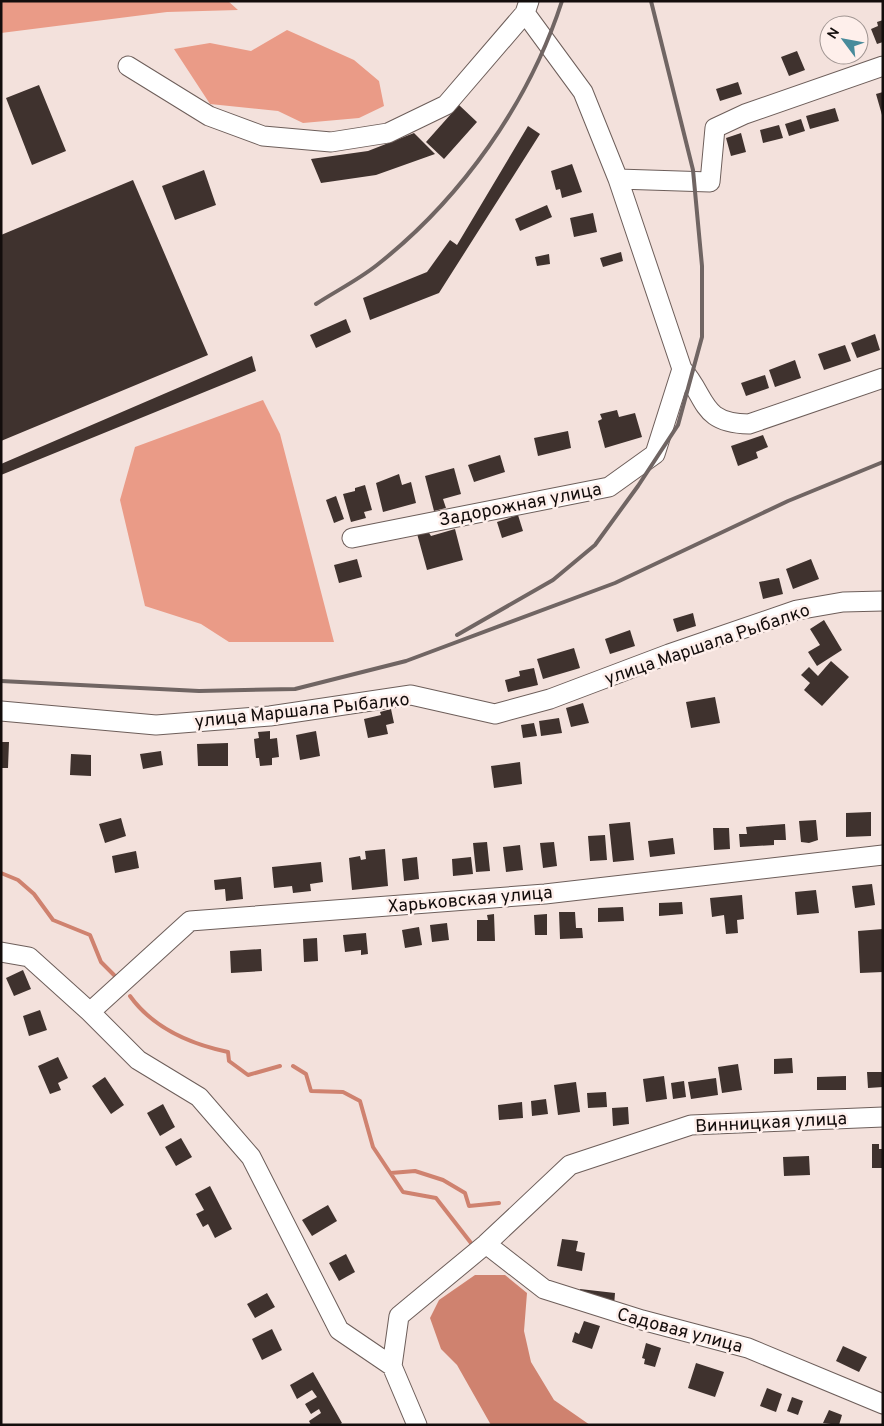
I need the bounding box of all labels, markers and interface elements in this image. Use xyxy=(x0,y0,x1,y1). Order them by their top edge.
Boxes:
north arrow xyxy=(819,15,869,65)
text: N xyxy=(824,25,844,43)
street label: Задорожная улица xyxy=(437,478,604,533)
street label: улица Маршала Рыбалко xyxy=(602,599,813,691)
street label: улица Маршала Рыбалко xyxy=(194,689,411,734)
street label: Харьковская улица xyxy=(387,882,553,919)
street label: Винницкая улица xyxy=(695,1108,847,1139)
street label: Садовая улица xyxy=(614,1304,745,1359)

